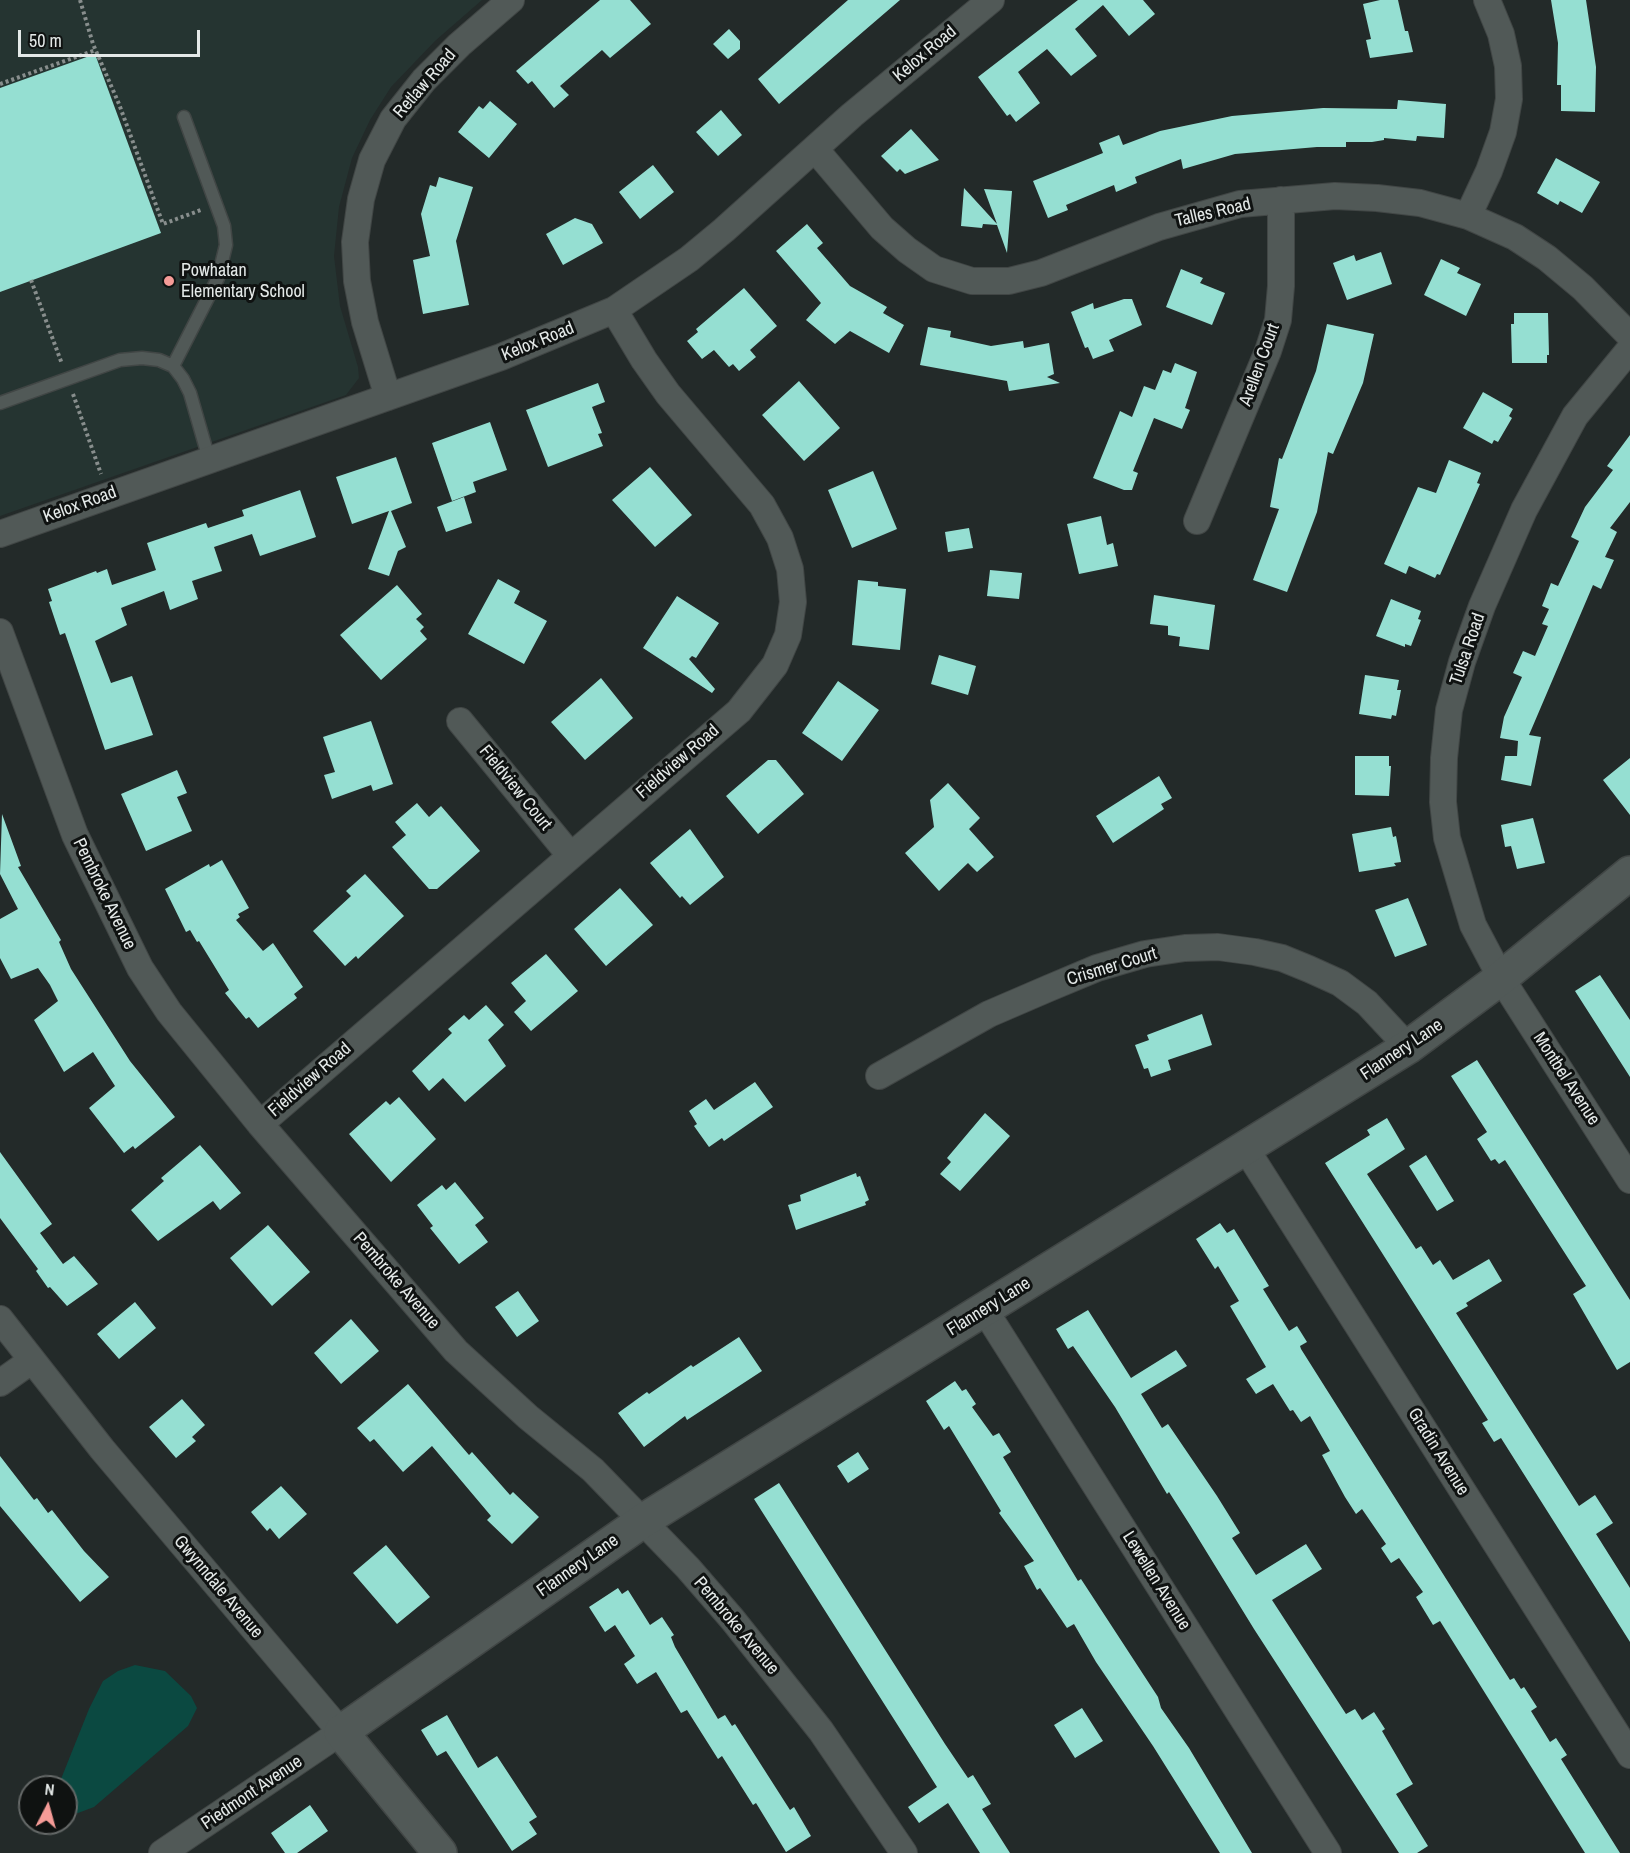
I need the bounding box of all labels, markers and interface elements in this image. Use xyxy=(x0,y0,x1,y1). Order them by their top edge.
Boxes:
scale bar xyxy=(21,18,202,56)
street label: Kelox Road xyxy=(889,21,961,87)
text: 50 m xyxy=(29,28,62,53)
street label: Retlaw Road xyxy=(389,45,461,123)
street label: Talles Road xyxy=(1173,194,1253,232)
place label: Powhatan Elementary School xyxy=(181,260,305,302)
marker: Powhatan Elementary School xyxy=(162,274,176,288)
street label: Kelox Road xyxy=(499,318,577,366)
street label: Arellen Court xyxy=(1235,321,1285,409)
street label: Kelox Road xyxy=(40,482,120,528)
street label: Tulsa Road xyxy=(1446,610,1490,688)
street label: Fieldview Road xyxy=(632,720,724,804)
street label: Fieldview Court xyxy=(474,741,556,835)
street label: Pembroke Avenue xyxy=(68,835,140,953)
street label: Crismer Court xyxy=(1065,943,1159,991)
street label: Flannery Lane xyxy=(1357,1015,1447,1085)
street label: Montbel Avenue xyxy=(1528,1028,1604,1130)
street label: Fieldview Road xyxy=(264,1038,356,1122)
street label: Pembroke Avenue xyxy=(348,1228,444,1334)
street label: Flannery Lane xyxy=(943,1273,1035,1341)
street label: Gradin Avenue xyxy=(1403,1404,1473,1500)
street label: Lewellen Avenue xyxy=(1117,1528,1195,1634)
street label: Flannery Lane xyxy=(533,1530,623,1602)
street label: Gwynndale Avenue xyxy=(169,1531,267,1643)
street label: Pembroke Avenue xyxy=(689,1573,783,1679)
street label: Piedmont Avenue xyxy=(197,1751,307,1835)
north arrow xyxy=(18,1775,78,1835)
text: N xyxy=(44,1778,56,1801)

